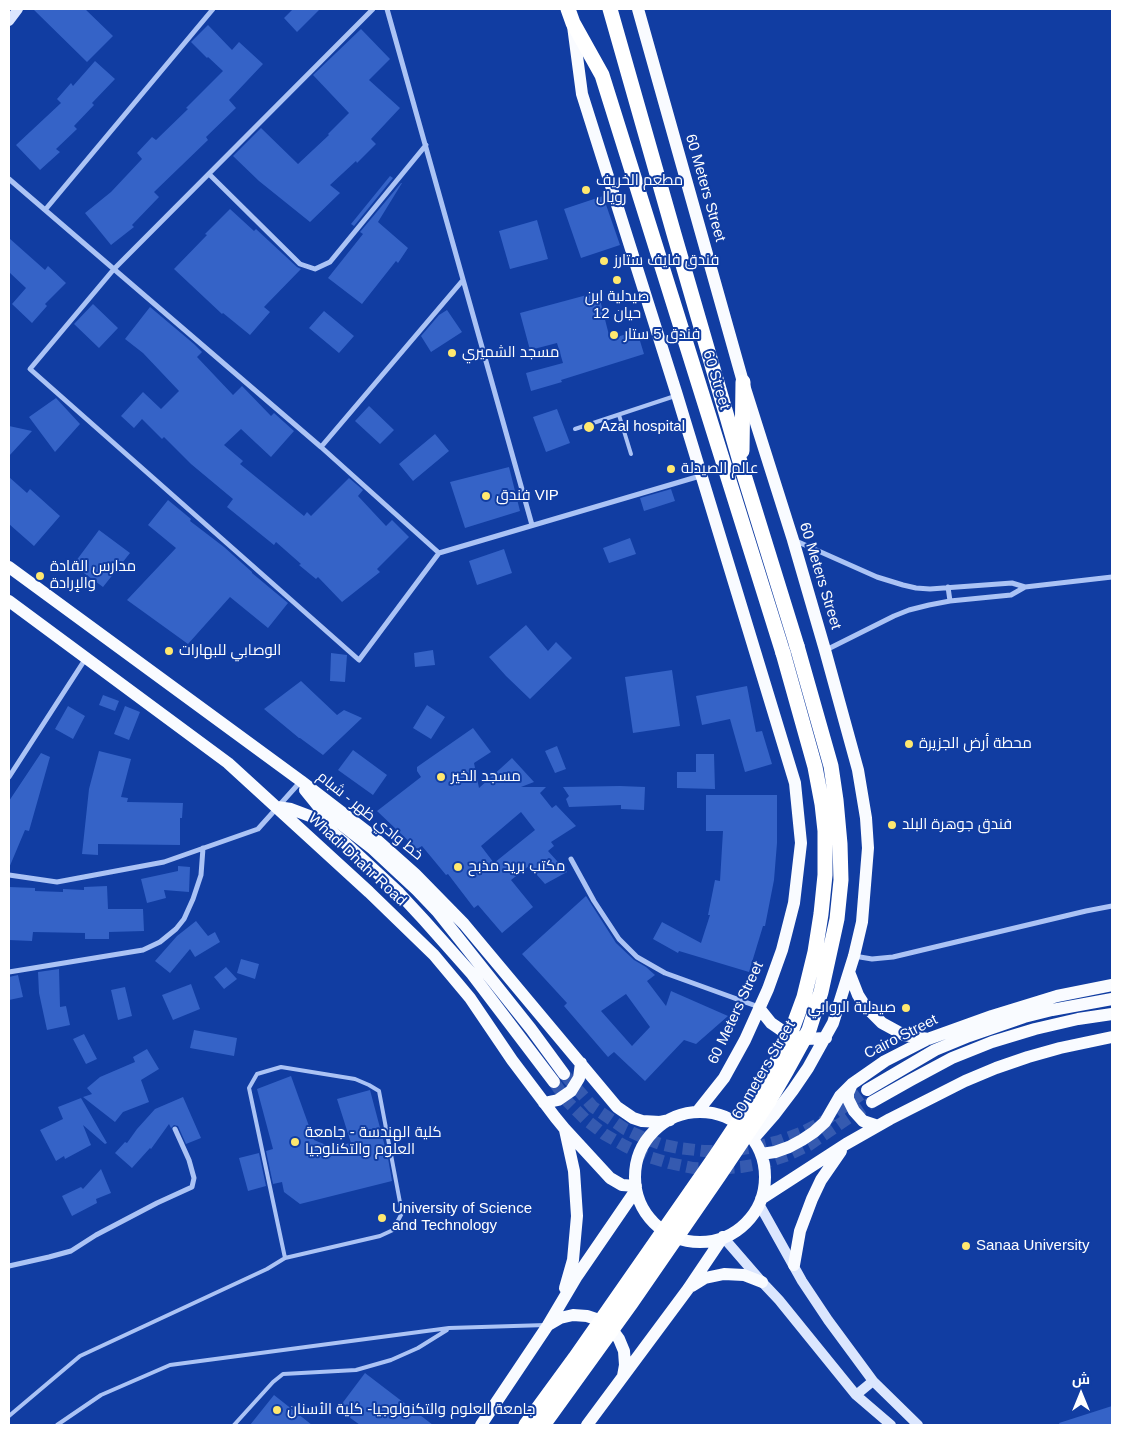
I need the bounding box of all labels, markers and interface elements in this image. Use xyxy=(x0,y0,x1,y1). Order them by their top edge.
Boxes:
street label: 60 Meters Street xyxy=(681,132,729,244)
place label: مطعم الخريف رويال xyxy=(596,172,683,207)
marker: مطعم الخريف رويال xyxy=(580,184,592,196)
place label: فندق فايف ستارز xyxy=(614,252,719,270)
marker: فندق فايف ستارز xyxy=(598,255,610,267)
marker: صيدلية ابن حيان 12 xyxy=(611,274,623,286)
place label: صيدلية ابن حيان 12 xyxy=(585,288,649,323)
place label: فندق 5 ستار xyxy=(624,326,700,344)
marker: فندق 5 ستار xyxy=(608,329,620,341)
place label: مسجد الشميري xyxy=(462,344,559,362)
marker: مسجد الشميري xyxy=(446,347,458,359)
street label: 60 Street xyxy=(698,348,734,412)
place label: Azal hospital xyxy=(600,418,685,436)
marker: Azal hospital xyxy=(582,420,596,434)
place label: عالم الصيدلة xyxy=(681,460,759,478)
marker: عالم الصيدلة xyxy=(665,463,677,475)
place label: فندق VIP xyxy=(496,487,559,505)
marker: فندق VIP xyxy=(480,490,492,502)
street label: 60 Meters Street xyxy=(795,520,845,632)
place label: مدارس القادة والإرادة xyxy=(50,558,136,593)
marker: مدارس القادة والإرادة xyxy=(34,570,46,582)
place label: الوصابي للبهارات xyxy=(179,642,281,660)
marker: الوصابي للبهارات xyxy=(163,645,175,657)
place label: محطة أرض الجزيرة xyxy=(919,735,1032,753)
marker: محطة أرض الجزيرة xyxy=(903,738,915,750)
street label: خط وادي ظهر - شبام xyxy=(313,768,427,864)
place label: مسجد الخير xyxy=(451,768,521,786)
marker: مسجد الخير xyxy=(435,771,447,783)
street label: Whadi Dhahr Road xyxy=(304,810,410,910)
place label: فندق جوهرة البلد xyxy=(902,816,1012,834)
marker: فندق جوهرة البلد xyxy=(886,819,898,831)
place label: مكتب بريد مذبح xyxy=(468,858,565,876)
marker: مكتب بريد مذبح xyxy=(452,861,464,873)
street label: 60 Meters Street xyxy=(704,959,768,1067)
place label: صيدلية الروابي xyxy=(808,999,896,1017)
marker: صيدلية الروابي xyxy=(900,1002,912,1014)
street label: Cairo Street xyxy=(861,1011,941,1063)
street label: 60 meters Street xyxy=(728,1017,800,1123)
place label: كلية الهندسة - جامعة العلوم والتكنلوجيا xyxy=(305,1124,442,1159)
marker: كلية الهندسة - جامعة العلوم والتكنلوجيا xyxy=(289,1136,301,1148)
place label: University of Science and Technology xyxy=(392,1200,532,1235)
marker: University of Science and Technology xyxy=(376,1212,388,1224)
place label: Sanaa University xyxy=(976,1237,1089,1255)
marker: Sanaa University xyxy=(960,1240,972,1252)
north arrow xyxy=(1056,1369,1106,1419)
text: ش xyxy=(1072,1371,1090,1387)
place label: جامعة العلوم والتكنولوجيا- كلية الأسنان xyxy=(287,1401,535,1419)
marker: جامعة العلوم والتكنولوجيا- كلية الأسنان xyxy=(271,1404,283,1416)

